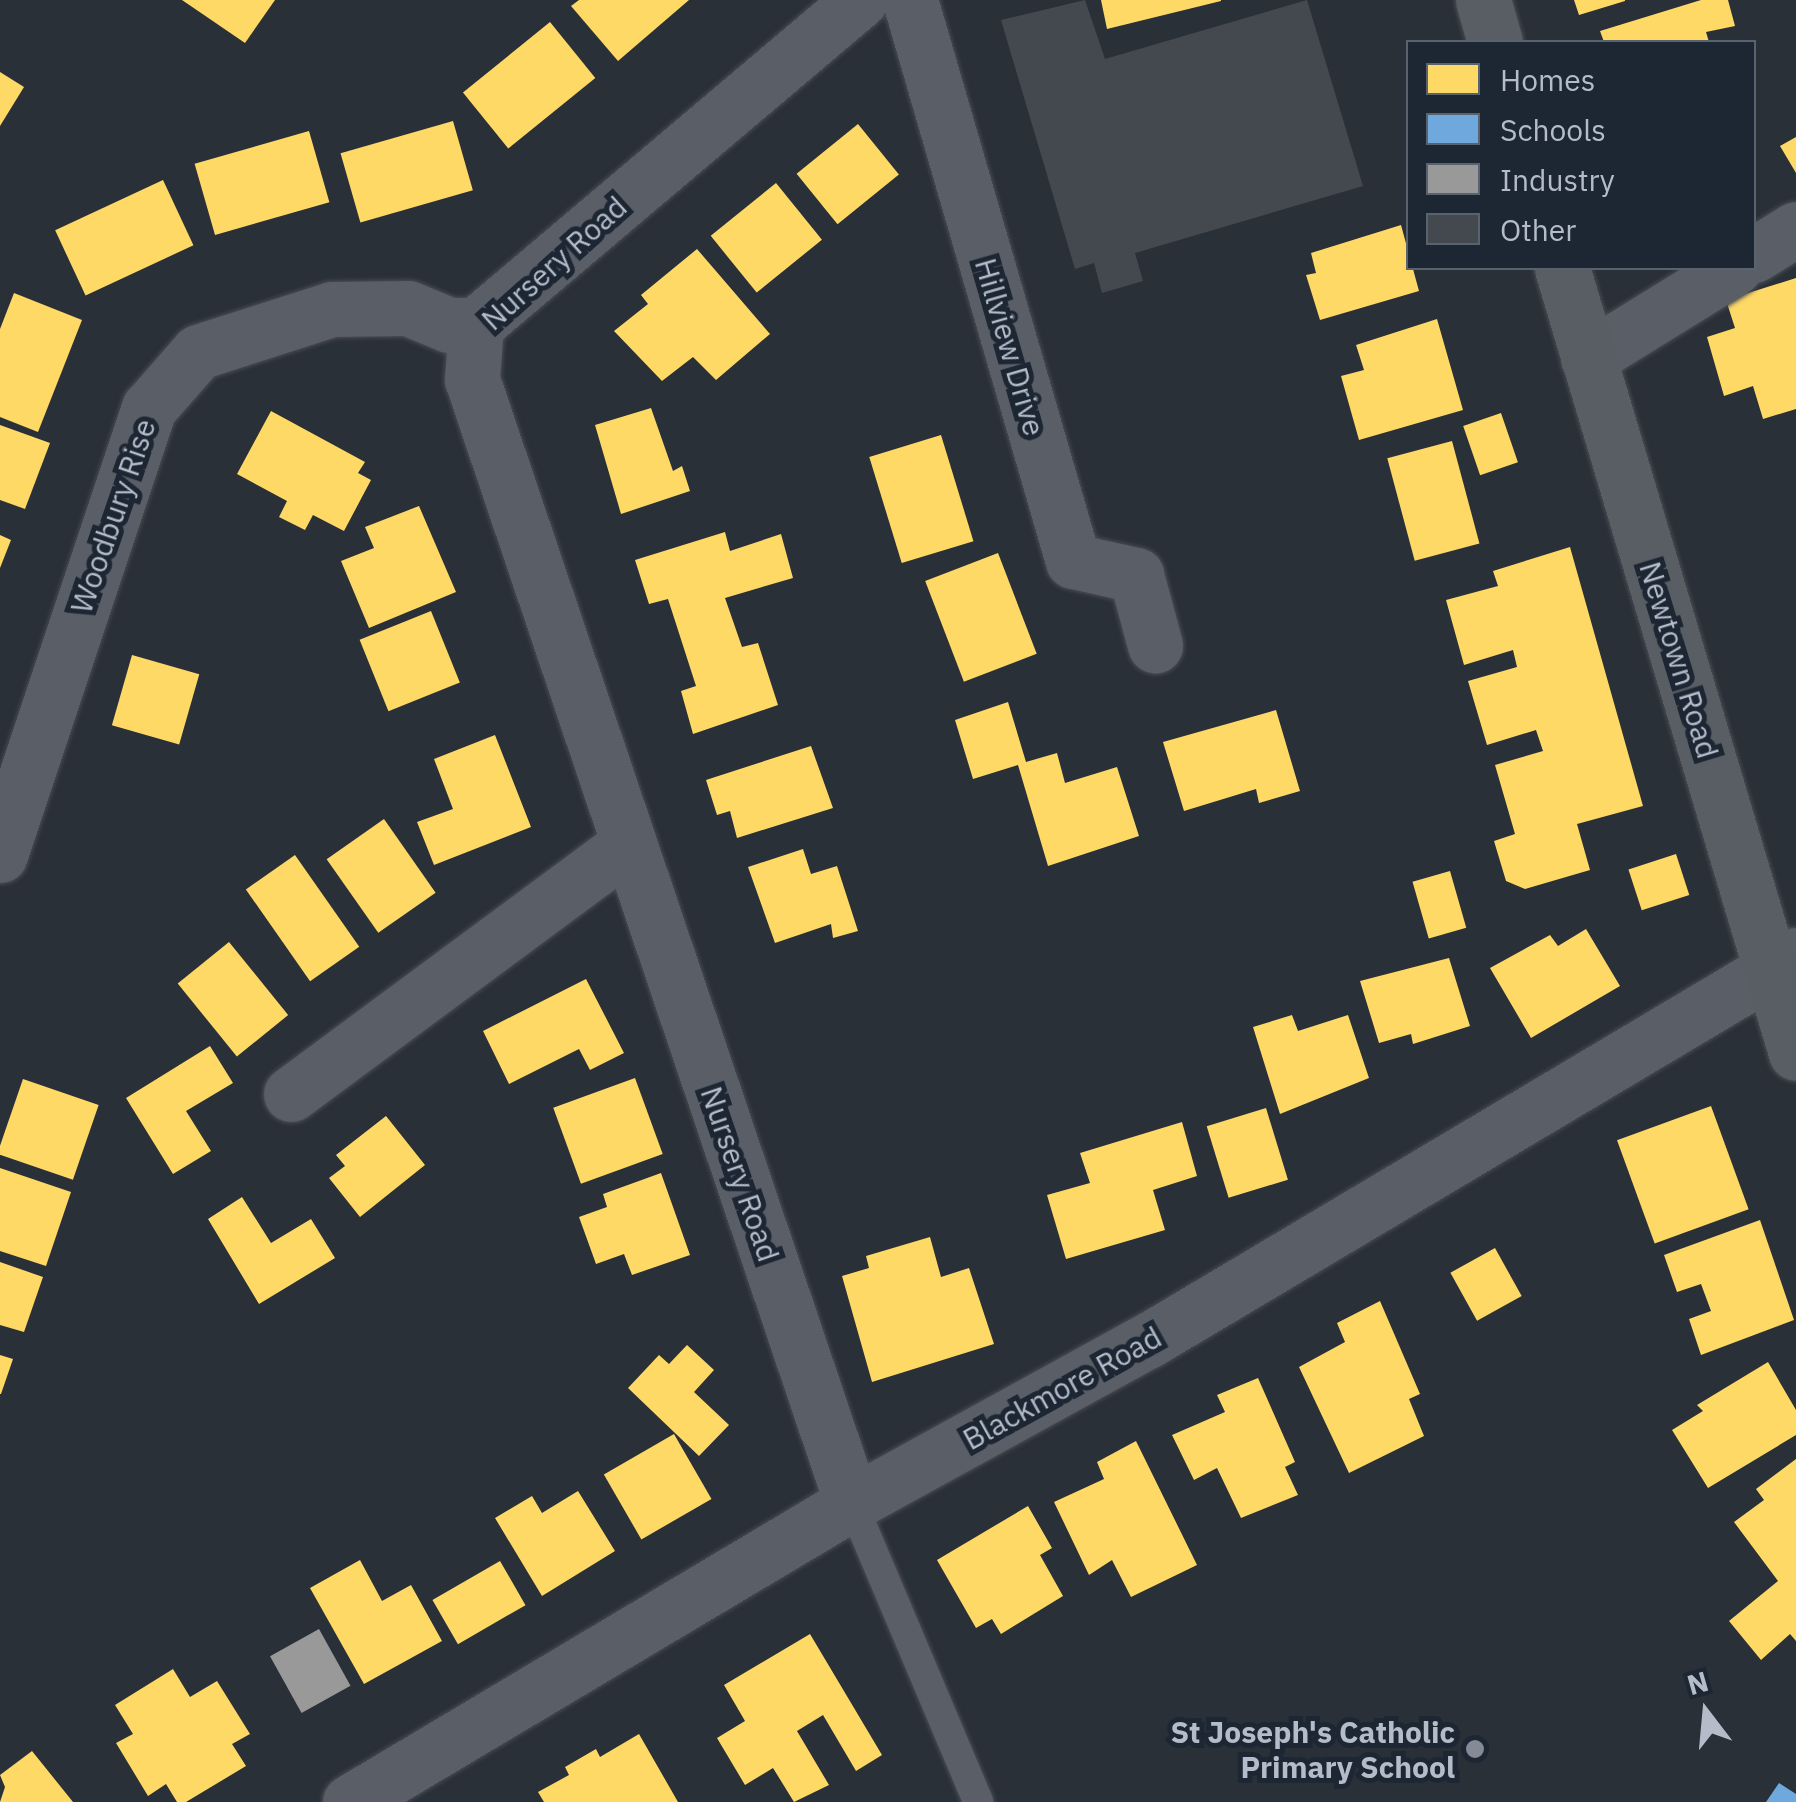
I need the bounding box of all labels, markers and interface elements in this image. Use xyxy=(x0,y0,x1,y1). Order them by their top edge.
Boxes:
legend xyxy=(1406,40,1756,270)
text: Homes xyxy=(1500,60,1595,99)
text: Schools xyxy=(1500,110,1606,149)
text: Industry xyxy=(1500,160,1615,199)
street label: Nursery Road xyxy=(474,189,634,337)
text: Other xyxy=(1500,210,1576,249)
street label: Hillview Drive xyxy=(967,254,1053,440)
street label: Woodbury Rise xyxy=(63,414,163,618)
street label: Newtown Road xyxy=(1632,557,1726,763)
street label: Nursery Road xyxy=(693,1082,787,1266)
street label: Blackmore Road xyxy=(957,1319,1167,1457)
north arrow xyxy=(1656,1662,1756,1762)
text: N xyxy=(1683,1662,1712,1703)
place label: St Joseph's Catholic Primary School xyxy=(1170,1714,1455,1784)
marker: St Joseph's Catholic Primary School xyxy=(1464,1738,1486,1760)

